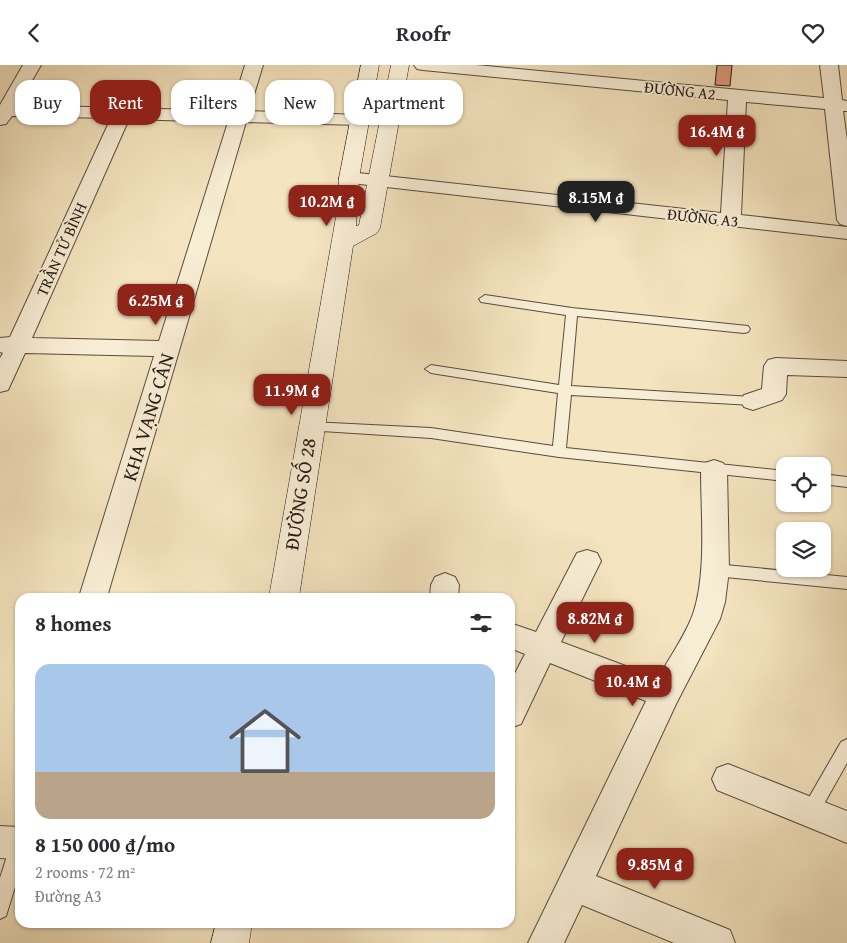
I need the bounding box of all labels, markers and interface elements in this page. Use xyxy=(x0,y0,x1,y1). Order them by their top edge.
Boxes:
text: Roofr xyxy=(396,17,451,49)
icon: back xyxy=(20,19,48,47)
icon: heart xyxy=(799,19,827,47)
street label: ĐƯỜNG A2 xyxy=(643,74,717,106)
chip: Buy xyxy=(15,80,80,125)
chip: Rent xyxy=(90,80,161,125)
chip: Filters xyxy=(171,80,255,125)
chip: New xyxy=(265,80,334,125)
chip: Apartment xyxy=(344,80,463,125)
pin: 16.4M ₫ xyxy=(671,114,763,157)
text: 16.4M ₫ xyxy=(690,119,744,143)
pin: 8.15M ₫ xyxy=(550,181,642,223)
pin: 10.2M ₫ xyxy=(281,185,373,227)
text: 8.15M ₫ xyxy=(569,185,623,209)
text: 10.2M ₫ xyxy=(300,189,354,213)
street label: TRẦN TỬ BÌNH xyxy=(29,197,93,300)
street label: ĐƯỜNG A3 xyxy=(666,201,740,233)
pin: 6.25M ₫ xyxy=(110,283,202,326)
text: 6.25M ₫ xyxy=(129,288,183,312)
street label: KHA VẠNG CÂN xyxy=(114,349,181,484)
pin: 11.9M ₫ xyxy=(246,373,338,416)
text: 11.9M ₫ xyxy=(265,378,319,402)
street label: ĐƯỜNG SỐ 28 xyxy=(275,436,323,552)
map controls xyxy=(776,457,831,577)
button: locate xyxy=(776,457,831,512)
button: layers xyxy=(776,522,831,577)
pin: 8.82M ₫ xyxy=(549,601,641,644)
text: 8.82M ₫ xyxy=(568,606,622,630)
text: 8 homes xyxy=(35,608,111,639)
icon: filters xyxy=(467,609,495,637)
pin: 10.4M ₫ xyxy=(587,665,679,707)
text: 10.4M ₫ xyxy=(606,669,660,693)
icon: home xyxy=(220,696,310,786)
text: 8 150 000 ₫/mo xyxy=(35,829,175,860)
pin: 9.85M ₫ xyxy=(609,847,701,890)
text: 9.85M ₫ xyxy=(628,852,682,876)
text: 2 rooms · 72 m² xyxy=(35,860,135,884)
text: Đường A3 xyxy=(35,884,102,908)

